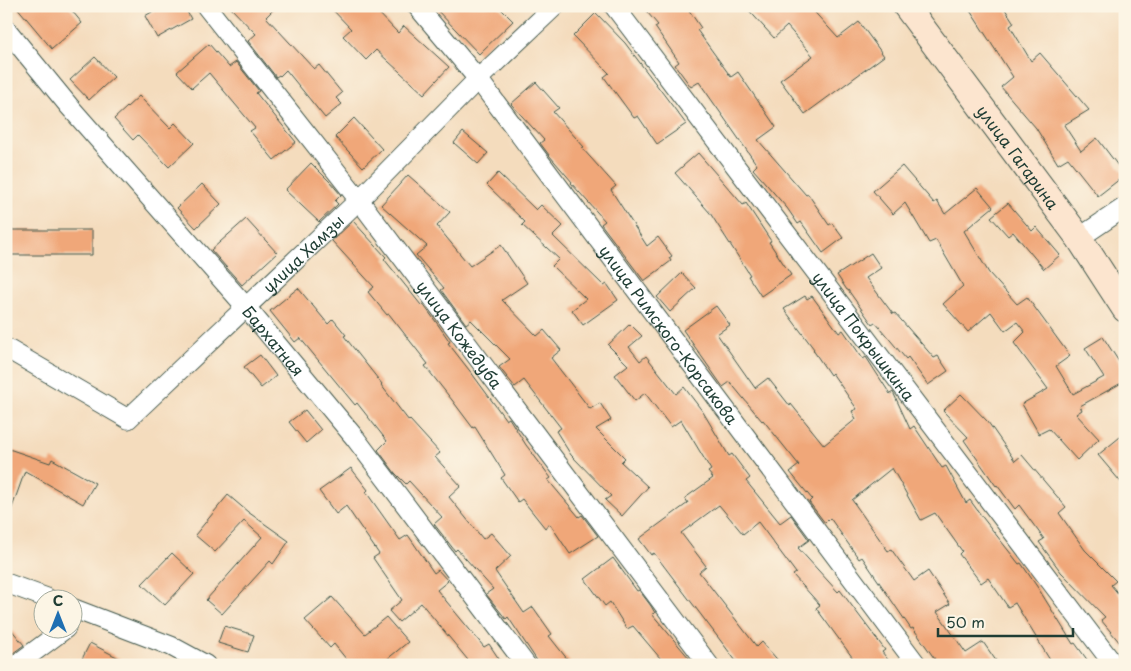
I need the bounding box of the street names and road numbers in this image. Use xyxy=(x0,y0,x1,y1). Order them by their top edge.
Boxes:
street label: улица Гагарина xyxy=(971,99,1065,214)
street label: улица Хамзы xyxy=(257,209,349,298)
street label: улица Римского-Корсакова xyxy=(594,239,744,429)
street label: улица Покрышкина xyxy=(807,266,921,406)
street label: улица Кожедуба xyxy=(411,275,509,393)
street label: Бархатная xyxy=(238,300,310,381)

